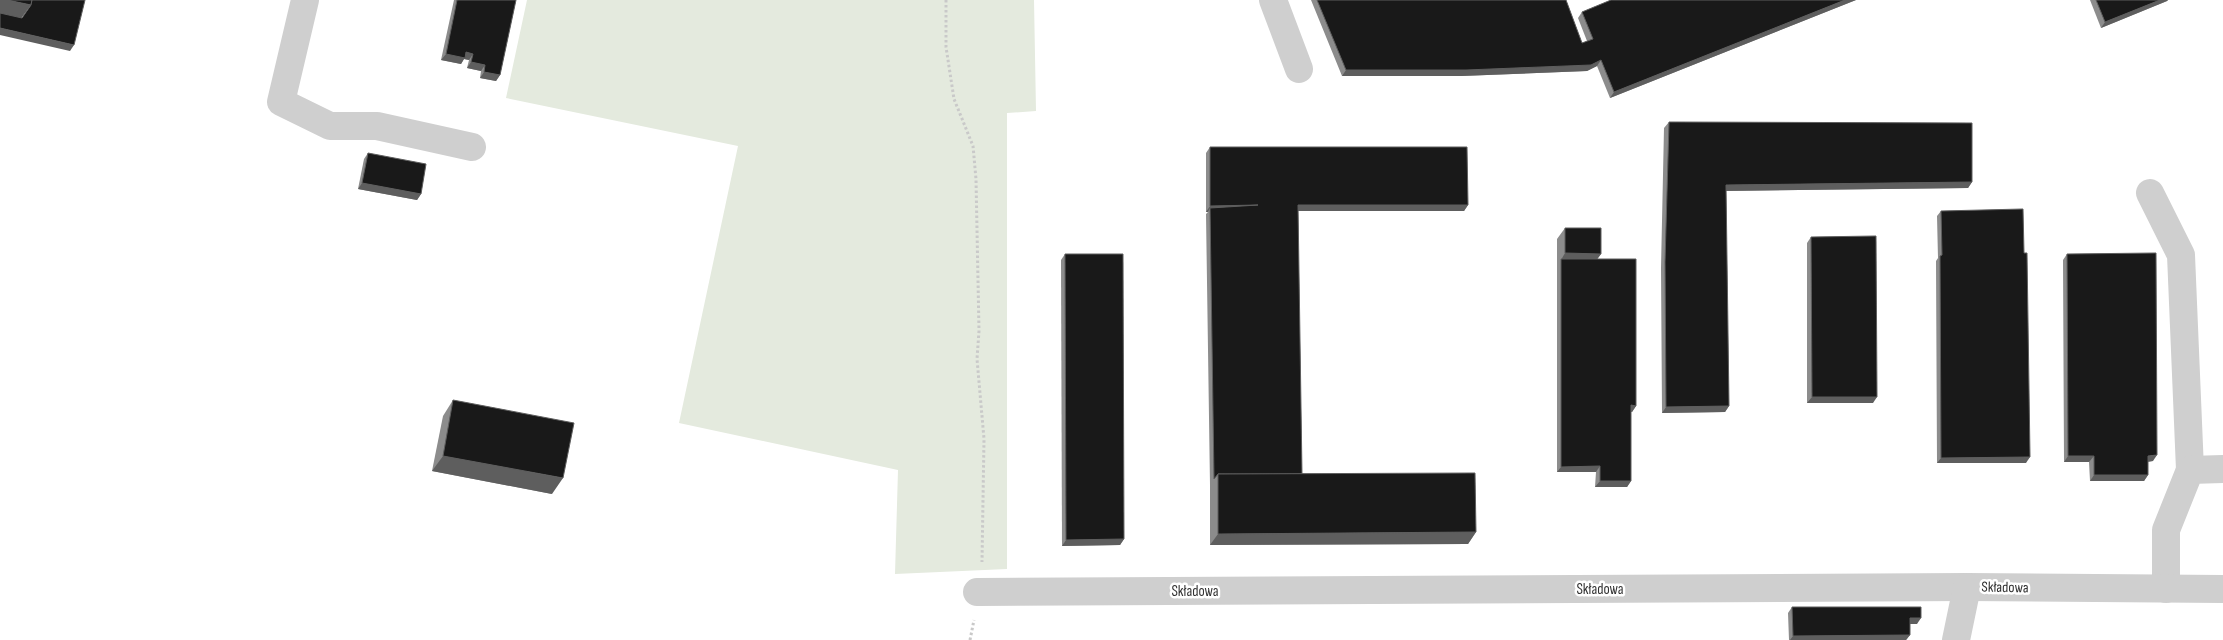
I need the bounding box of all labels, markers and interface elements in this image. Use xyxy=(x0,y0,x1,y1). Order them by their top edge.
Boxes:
street label: Składowa xyxy=(1981,578,2029,597)
street label: Składowa xyxy=(1576,580,1624,599)
street label: Składowa xyxy=(1171,582,1219,601)

